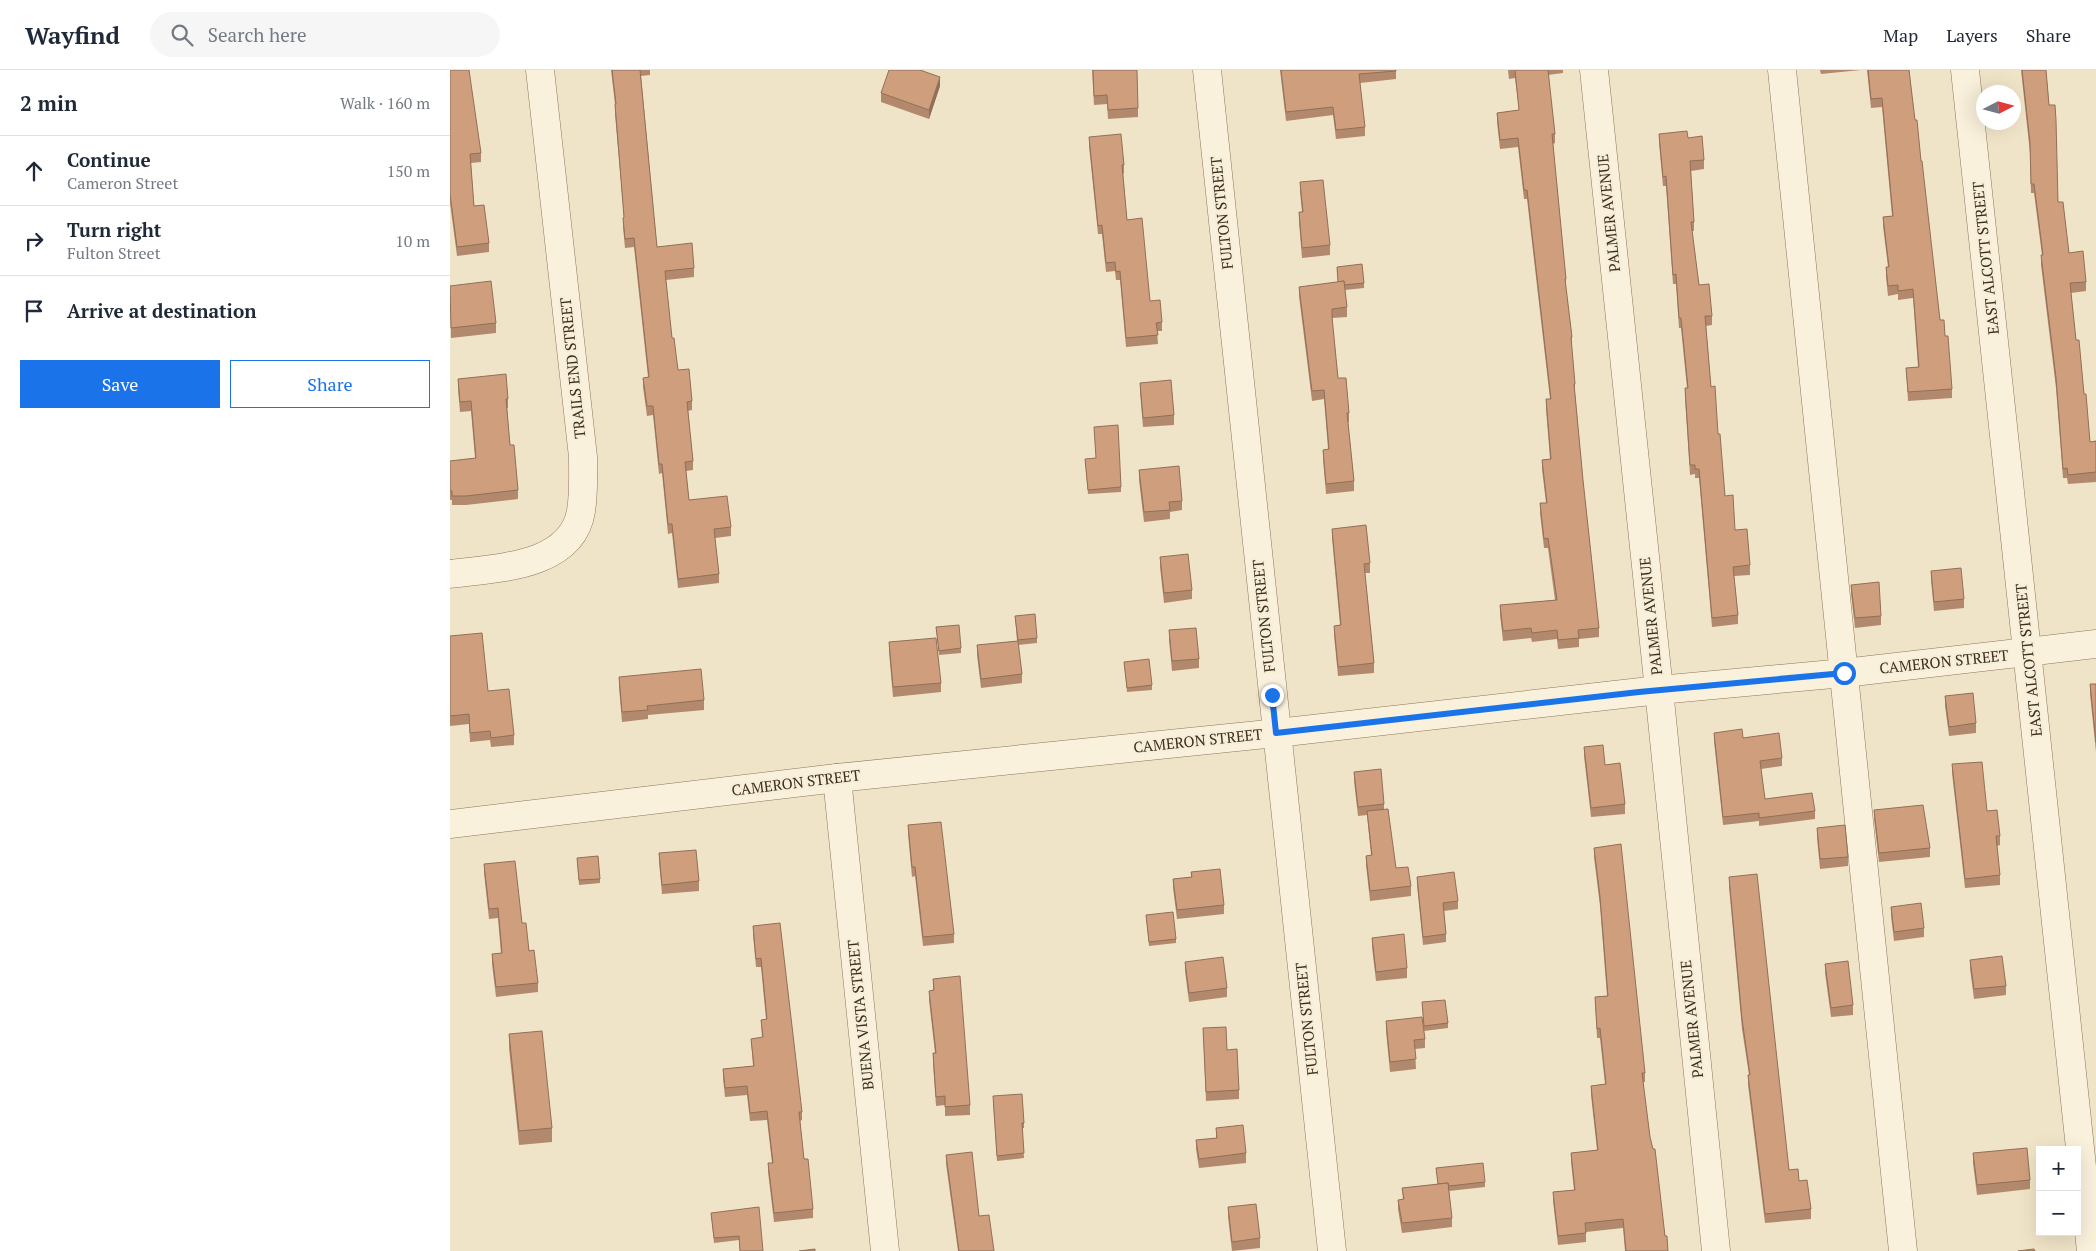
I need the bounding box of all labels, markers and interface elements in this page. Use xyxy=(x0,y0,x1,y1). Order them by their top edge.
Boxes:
search box xyxy=(150,12,500,57)
text: Wayfind xyxy=(25,19,120,51)
icon: search xyxy=(168,21,196,49)
text: Search here xyxy=(208,22,307,47)
text: Map xyxy=(1883,23,1918,47)
text: Layers xyxy=(1946,23,1998,47)
text: Share xyxy=(2026,23,2071,47)
north arrow xyxy=(1976,85,2021,130)
text: 2 min xyxy=(20,89,77,117)
text: Walk · 160 m xyxy=(340,92,430,114)
text: Continue xyxy=(67,147,151,172)
street label: PALMER AVENUE xyxy=(1592,153,1624,273)
street label: FULTON STREET xyxy=(1205,156,1237,270)
icon: ahead xyxy=(20,157,48,185)
text: 150 m xyxy=(387,160,430,182)
text: Cameron Street xyxy=(67,172,178,194)
street label: EAST ALCOTT STREET xyxy=(1967,181,2003,336)
text: Turn right xyxy=(67,217,161,242)
icon: right xyxy=(20,227,48,255)
text: 10 m xyxy=(395,230,430,252)
text: Fulton Street xyxy=(67,242,161,264)
icon: arrive xyxy=(20,297,48,325)
street label: TRAILS END STREET xyxy=(555,297,589,440)
text: Arrive at destination xyxy=(67,298,256,323)
button: Save xyxy=(20,360,220,408)
button: Share xyxy=(230,360,430,408)
street label: PALMER AVENUE xyxy=(1634,556,1666,676)
street label: FULTON STREET xyxy=(1247,559,1279,673)
street label: EAST ALCOTT STREET xyxy=(2010,583,2046,738)
street label: CAMERON STREET xyxy=(1878,644,2009,678)
route start xyxy=(1833,662,1856,685)
route end xyxy=(1261,684,1284,707)
street label: CAMERON STREET xyxy=(1132,723,1263,757)
street label: CAMERON STREET xyxy=(730,764,861,800)
street label: BUENA VISTA STREET xyxy=(842,939,878,1091)
street label: PALMER AVENUE xyxy=(1675,959,1707,1079)
street label: FULTON STREET xyxy=(1290,962,1322,1076)
map controls xyxy=(2036,1146,2081,1236)
button: + xyxy=(2036,1146,2081,1191)
button: − xyxy=(2036,1191,2081,1236)

